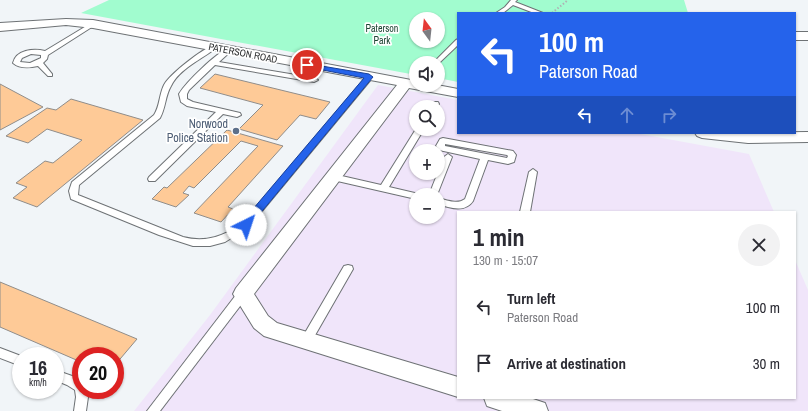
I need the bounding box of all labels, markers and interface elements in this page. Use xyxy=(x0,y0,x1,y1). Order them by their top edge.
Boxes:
north arrow xyxy=(409,12,445,48)
map controls xyxy=(409,12,445,224)
park label: Paterson Park xyxy=(366,22,398,47)
text: 100 m xyxy=(539,23,604,61)
icon: left xyxy=(473,28,525,80)
street label: PATERSON ROAD xyxy=(207,40,279,66)
pin xyxy=(290,48,324,82)
icon: arrive xyxy=(296,54,318,76)
button: sound xyxy=(409,56,445,92)
text: Paterson Road xyxy=(539,59,637,84)
button: search xyxy=(409,100,445,136)
icon: left xyxy=(574,104,596,126)
icon: ahead xyxy=(616,104,638,126)
icon: right xyxy=(658,104,680,126)
place label: Norwood Police Station xyxy=(167,116,228,146)
marker: Norwood Police Station xyxy=(231,126,241,136)
button: + xyxy=(409,144,445,180)
button: − xyxy=(409,188,445,224)
position arrow xyxy=(225,204,267,246)
text: 1 min xyxy=(473,221,524,253)
button: close xyxy=(738,224,780,266)
text: 130 m · 15:07 xyxy=(473,252,538,269)
text: Turn left xyxy=(507,288,555,309)
icon: left xyxy=(473,296,495,318)
text: 100 m xyxy=(746,297,780,318)
text: Paterson Road xyxy=(507,309,578,326)
speed limit sign: 20 xyxy=(72,347,124,399)
icon: arrive xyxy=(473,352,495,374)
text: Arrive at destination xyxy=(507,353,626,374)
text: 30 m xyxy=(753,353,780,374)
text: 16 xyxy=(29,354,47,381)
text: km/h xyxy=(29,376,47,389)

